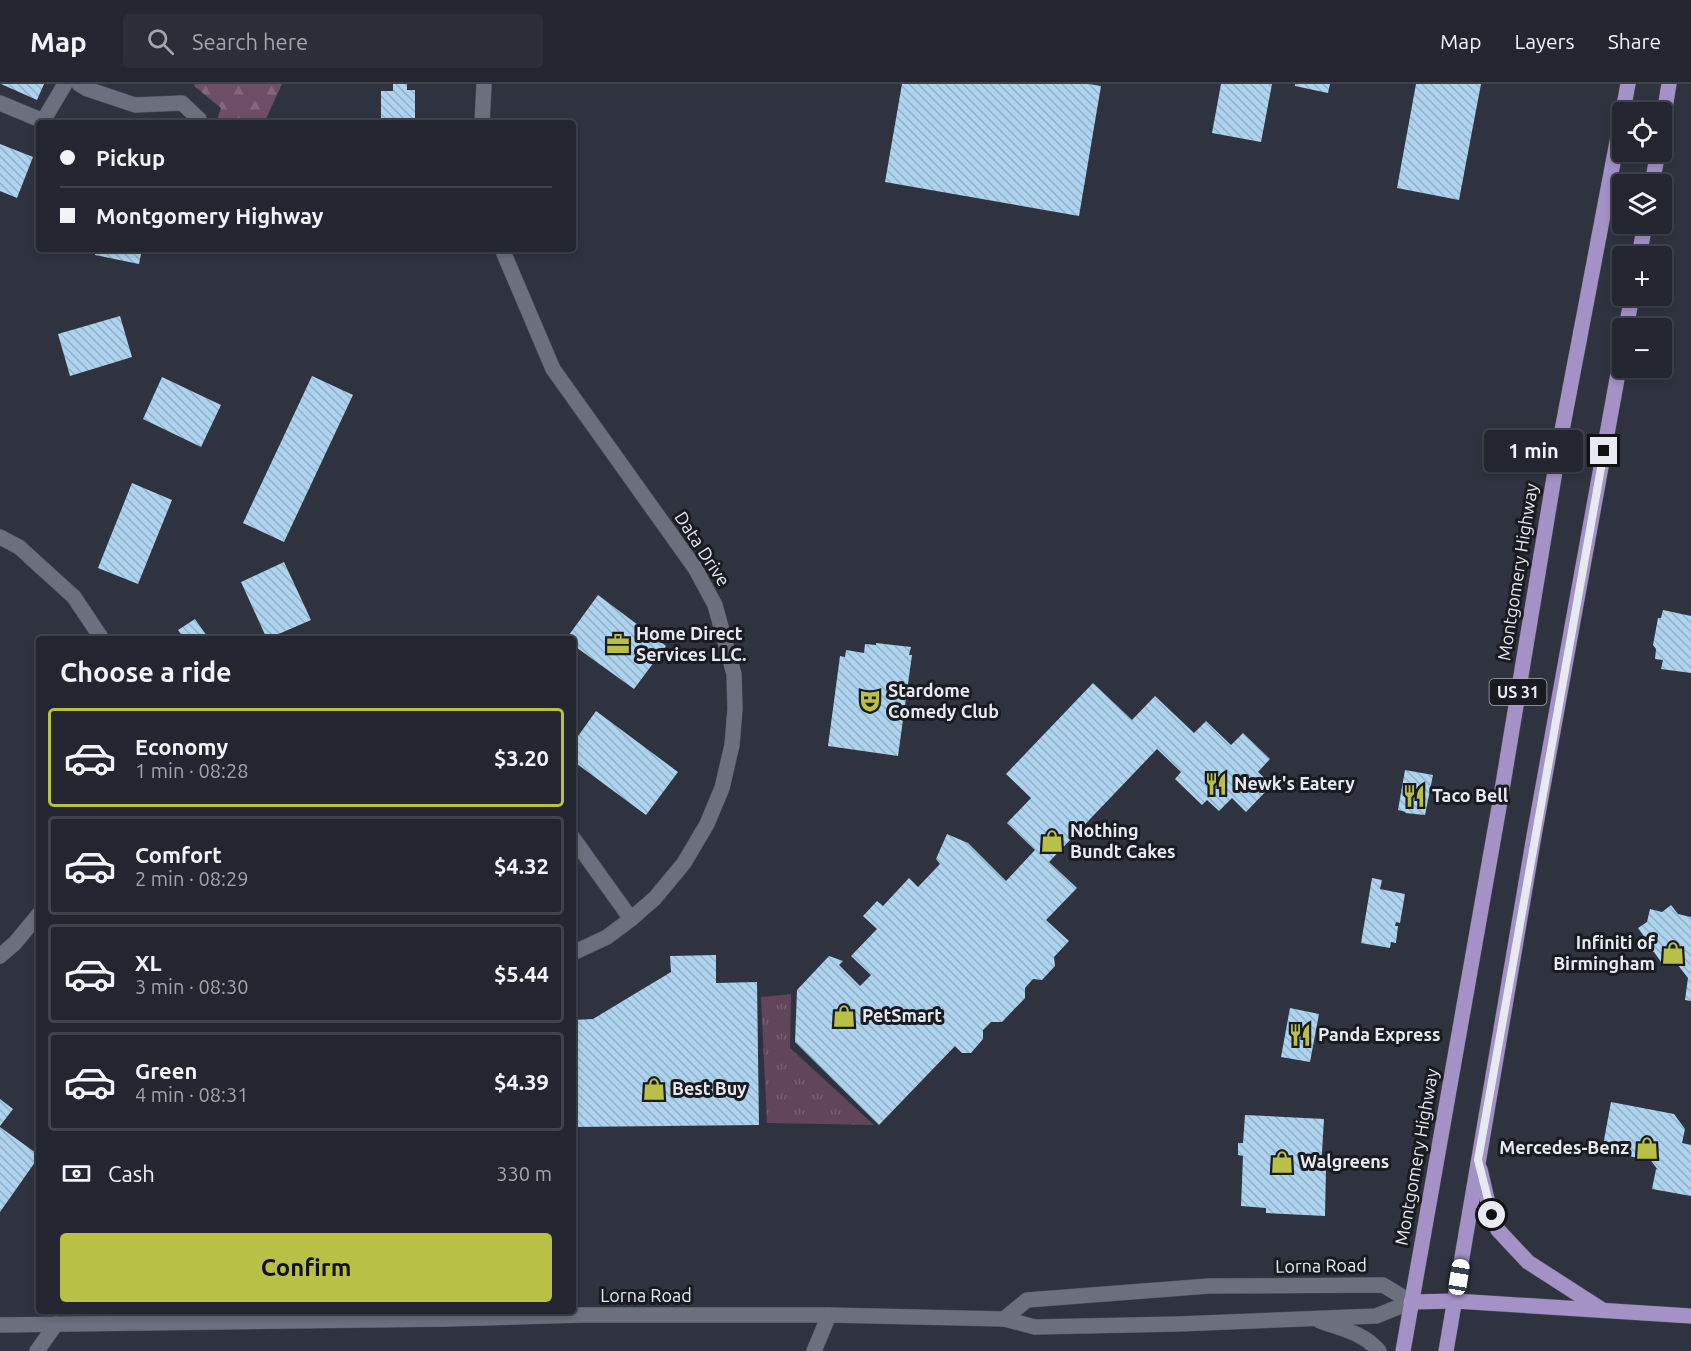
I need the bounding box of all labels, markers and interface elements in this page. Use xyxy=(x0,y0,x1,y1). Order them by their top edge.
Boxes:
search box xyxy=(123,14,543,68)
icon: search xyxy=(144,25,177,58)
text: Map xyxy=(30,26,87,57)
text: Search here xyxy=(192,29,308,54)
text: Map xyxy=(1440,29,1481,53)
text: Layers xyxy=(1514,29,1575,53)
text: Share xyxy=(1608,29,1661,53)
map controls xyxy=(1612,102,1672,378)
button: locate xyxy=(1612,102,1672,162)
text: Pickup xyxy=(96,145,165,170)
button: layers xyxy=(1612,174,1672,234)
text: Montgomery Highway xyxy=(96,203,323,228)
button: + xyxy=(1612,246,1672,306)
button: − xyxy=(1612,318,1672,378)
callout: 1 min xyxy=(1484,430,1583,472)
route end xyxy=(1590,437,1617,464)
text: 1 min xyxy=(1508,439,1559,462)
street label: Montgomery Highway xyxy=(1493,481,1541,662)
street label: Data Drive xyxy=(671,507,734,590)
place label: Home Direct Services LLC. xyxy=(636,623,746,664)
office icon: Home Direct Services LLC. xyxy=(605,631,631,657)
text: Choose a ride xyxy=(60,657,232,687)
road number: US 31 xyxy=(1490,679,1546,705)
place label: Stardome Comedy Club xyxy=(888,680,999,721)
theatre icon: Stardome Comedy Club xyxy=(857,688,883,714)
icon: car xyxy=(63,731,117,785)
text: Economy xyxy=(135,734,228,759)
text: $3.20 xyxy=(494,745,549,770)
text: 1 min · 08:28 xyxy=(135,759,249,782)
restaurant icon: Newk's Eatery xyxy=(1203,771,1229,797)
place label: Newk's Eatery xyxy=(1234,773,1355,793)
restaurant icon: Taco Bell xyxy=(1401,783,1427,809)
place label: Taco Bell xyxy=(1432,785,1509,805)
place label: Nothing Bundt Cakes xyxy=(1070,820,1176,861)
shop icon: Nothing Bundt Cakes xyxy=(1039,828,1065,854)
icon: car xyxy=(63,839,117,893)
text: Comfort xyxy=(135,842,222,867)
text: $4.32 xyxy=(494,853,549,878)
text: 2 min · 08:29 xyxy=(135,867,249,890)
place label: Infiniti of Birmingham xyxy=(1553,932,1656,973)
shop icon: Infiniti of Birmingham xyxy=(1660,940,1686,966)
icon: car xyxy=(63,947,117,1001)
text: XL xyxy=(135,950,162,975)
text: $5.44 xyxy=(494,961,549,986)
text: 3 min · 08:30 xyxy=(135,975,249,998)
shop icon: PetSmart xyxy=(831,1003,857,1029)
place label: PetSmart xyxy=(862,1005,942,1025)
restaurant icon: Panda Express xyxy=(1287,1022,1313,1048)
place label: Panda Express xyxy=(1318,1024,1440,1044)
icon: car xyxy=(63,1055,117,1109)
text: Green xyxy=(135,1058,197,1083)
street label: Montgomery Highway xyxy=(1391,1067,1441,1247)
text: $4.39 xyxy=(494,1069,549,1094)
shop icon: Best Buy xyxy=(641,1076,667,1102)
place label: Best Buy xyxy=(672,1078,747,1098)
text: 4 min · 08:31 xyxy=(135,1083,249,1106)
shop icon: Mercedes-Benz xyxy=(1634,1135,1660,1161)
place label: Mercedes-Benz xyxy=(1499,1137,1629,1157)
shop icon: Walgreens xyxy=(1269,1149,1295,1175)
place label: Walgreens xyxy=(1300,1151,1389,1171)
icon: cash xyxy=(60,1157,93,1190)
text: Cash xyxy=(108,1161,155,1186)
text: 330 m xyxy=(496,1162,552,1185)
route start xyxy=(1478,1201,1505,1228)
button: Confirm xyxy=(60,1233,552,1302)
street label: Lorna Road xyxy=(1275,1254,1367,1276)
car xyxy=(1447,1258,1471,1296)
street label: Lorna Road xyxy=(600,1285,692,1305)

